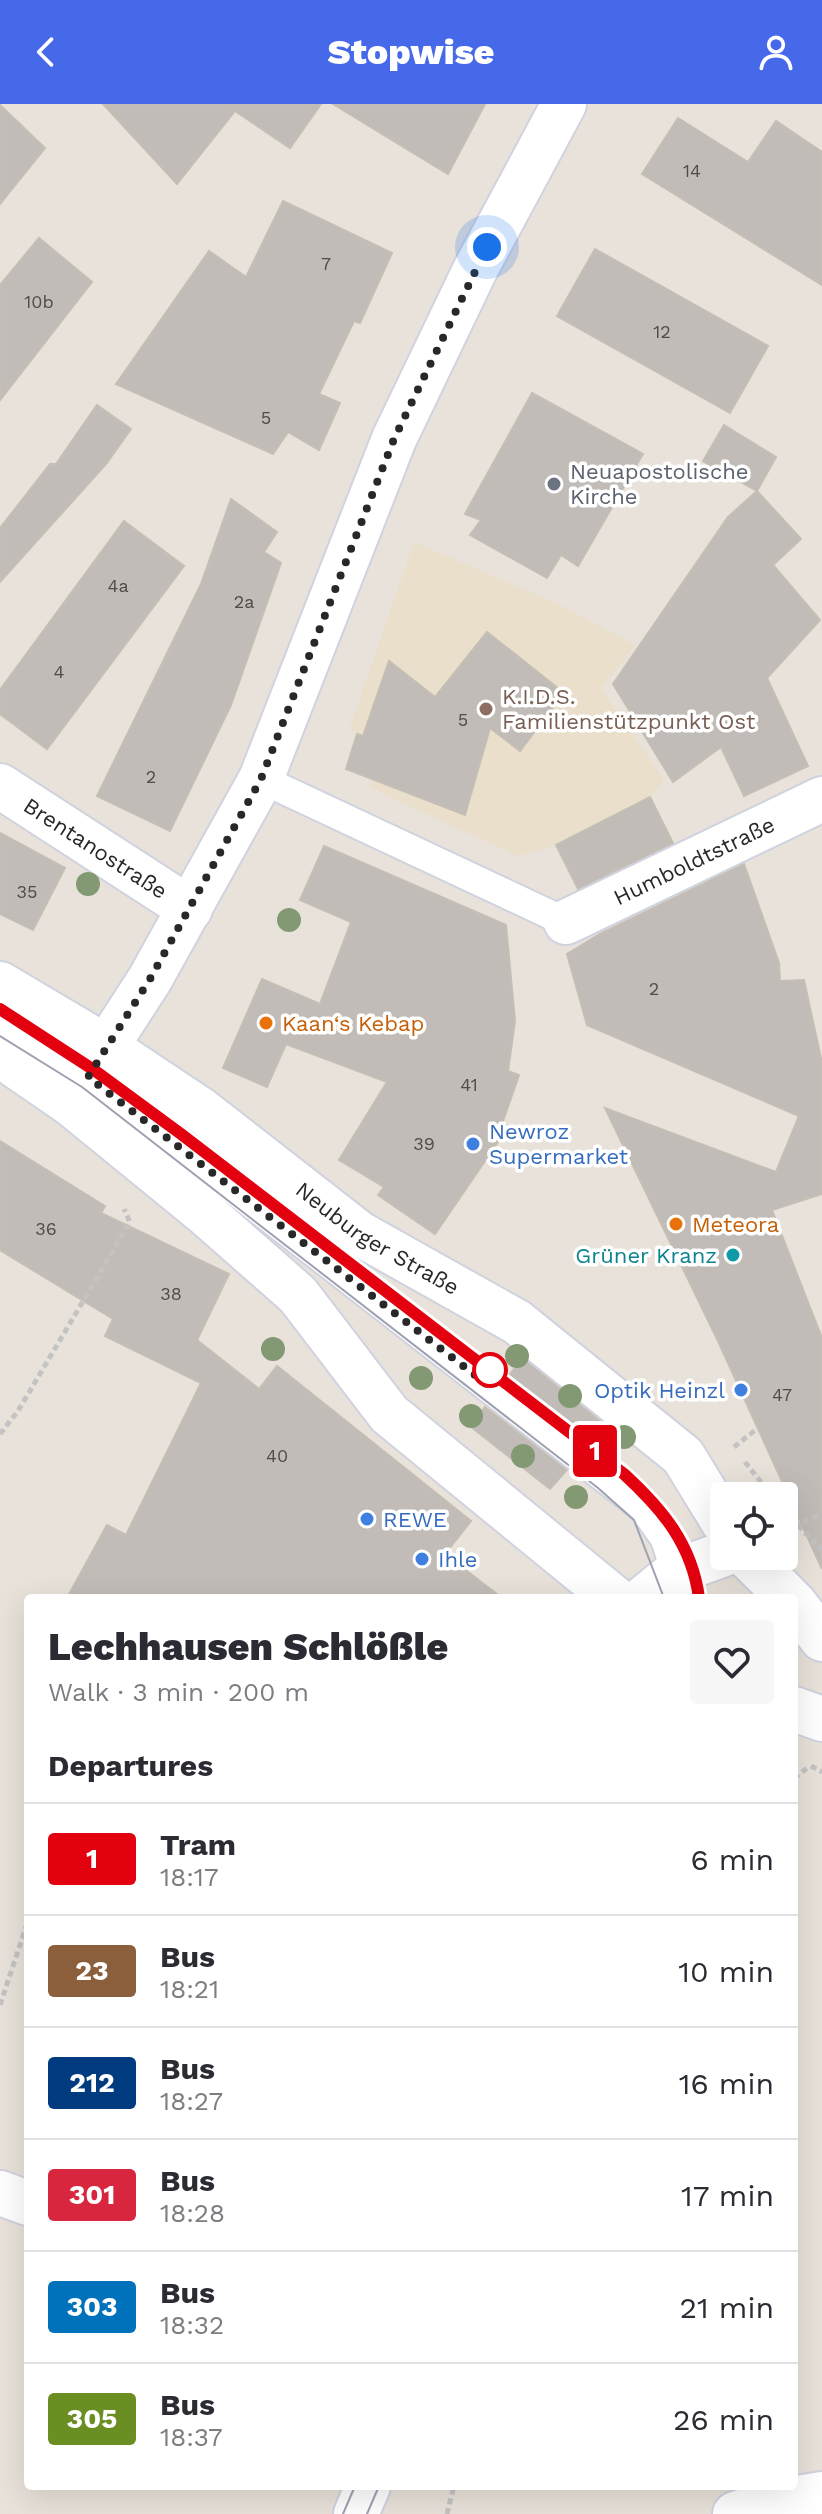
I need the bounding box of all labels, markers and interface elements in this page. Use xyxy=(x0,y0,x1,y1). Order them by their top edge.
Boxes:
icon: back xyxy=(24,30,68,74)
icon: person xyxy=(754,30,798,74)
text: Stopwise xyxy=(328,31,494,73)
house number: 14 xyxy=(683,160,701,181)
your location xyxy=(467,227,507,267)
house number: 7 xyxy=(321,253,331,274)
house number: 10b xyxy=(24,291,54,312)
house number: 12 xyxy=(653,321,671,342)
house number: 5 xyxy=(261,407,271,428)
place label: Neuapostolische Kirche xyxy=(570,459,749,509)
marker: Neuapostolische Kirche xyxy=(545,475,563,493)
house number: 4a xyxy=(107,575,129,596)
house number: 2a xyxy=(234,591,254,612)
house number: 4 xyxy=(54,661,65,682)
place label: K.I.D.S. Familienstützpunkt Ost xyxy=(502,684,755,734)
marker: K.I.D.S. Familienstützpunkt Ost xyxy=(477,700,495,718)
house number: 5 xyxy=(458,709,468,730)
house number: 2 xyxy=(146,766,156,787)
street label: Brentanostraße xyxy=(19,792,172,904)
street label: Humboldtstraße xyxy=(609,811,779,910)
house number: 35 xyxy=(17,881,37,902)
house number: 2 xyxy=(649,978,659,999)
place label: Kaan‘s Kebap xyxy=(282,1011,424,1036)
marker: Kaan‘s Kebap xyxy=(257,1014,275,1032)
house number: 41 xyxy=(460,1074,478,1095)
place label: Newroz Supermarket xyxy=(489,1119,628,1169)
house number: 39 xyxy=(413,1133,435,1154)
marker: Newroz Supermarket xyxy=(464,1135,482,1153)
street label: Neuburger Straße xyxy=(291,1176,464,1300)
place label: Meteora xyxy=(692,1212,779,1237)
marker: Meteora xyxy=(667,1215,685,1233)
house number: 36 xyxy=(35,1218,57,1239)
place label: Grüner Kranz xyxy=(575,1243,717,1268)
marker: Grüner Kranz xyxy=(724,1246,742,1264)
house number: 38 xyxy=(160,1283,182,1304)
unlabelled marker xyxy=(473,1353,507,1387)
place label: Optik Heinzl xyxy=(594,1378,725,1403)
marker: Optik Heinzl xyxy=(732,1381,750,1399)
house number: 47 xyxy=(772,1384,792,1405)
line badge: 1 xyxy=(569,1425,621,1477)
text: 1 xyxy=(589,1434,601,1467)
house number: 40 xyxy=(266,1445,288,1466)
map controls xyxy=(710,1482,798,1570)
button: locate xyxy=(710,1482,798,1570)
place label: REWE xyxy=(383,1507,447,1532)
marker: REWE xyxy=(358,1510,376,1528)
place label: Ihle xyxy=(438,1547,477,1572)
marker: Ihle xyxy=(413,1550,431,1568)
button: heart xyxy=(690,1620,774,1704)
text: Lechhausen Schlößle xyxy=(48,1625,448,1669)
text: Walk · 3 min · 200 m xyxy=(48,1677,309,1707)
text: Departures xyxy=(48,1748,213,1783)
text: Tram xyxy=(160,1827,236,1862)
text: 1 xyxy=(86,1842,98,1875)
text: 6 min xyxy=(690,1842,774,1877)
text: 18:17 xyxy=(160,1862,219,1892)
text: Bus xyxy=(160,1939,215,1974)
text: 23 xyxy=(75,1954,109,1987)
text: 10 min xyxy=(678,1954,774,1989)
text: 18:21 xyxy=(160,1974,219,2004)
text: Bus xyxy=(160,2051,215,2086)
text: 212 xyxy=(69,2066,115,2099)
text: 16 min xyxy=(679,2066,774,2101)
text: 18:27 xyxy=(160,2086,223,2116)
text: Bus xyxy=(160,2163,215,2198)
text: 301 xyxy=(69,2178,115,2211)
text: 17 min xyxy=(681,2178,774,2213)
text: 18:28 xyxy=(160,2198,225,2228)
text: Bus xyxy=(160,2275,215,2310)
text: 303 xyxy=(66,2290,118,2323)
text: 21 min xyxy=(679,2290,774,2325)
text: 18:32 xyxy=(160,2310,224,2340)
text: Bus xyxy=(160,2387,215,2422)
text: 305 xyxy=(67,2402,117,2435)
text: 26 min xyxy=(673,2402,774,2437)
text: 18:37 xyxy=(160,2422,223,2452)

